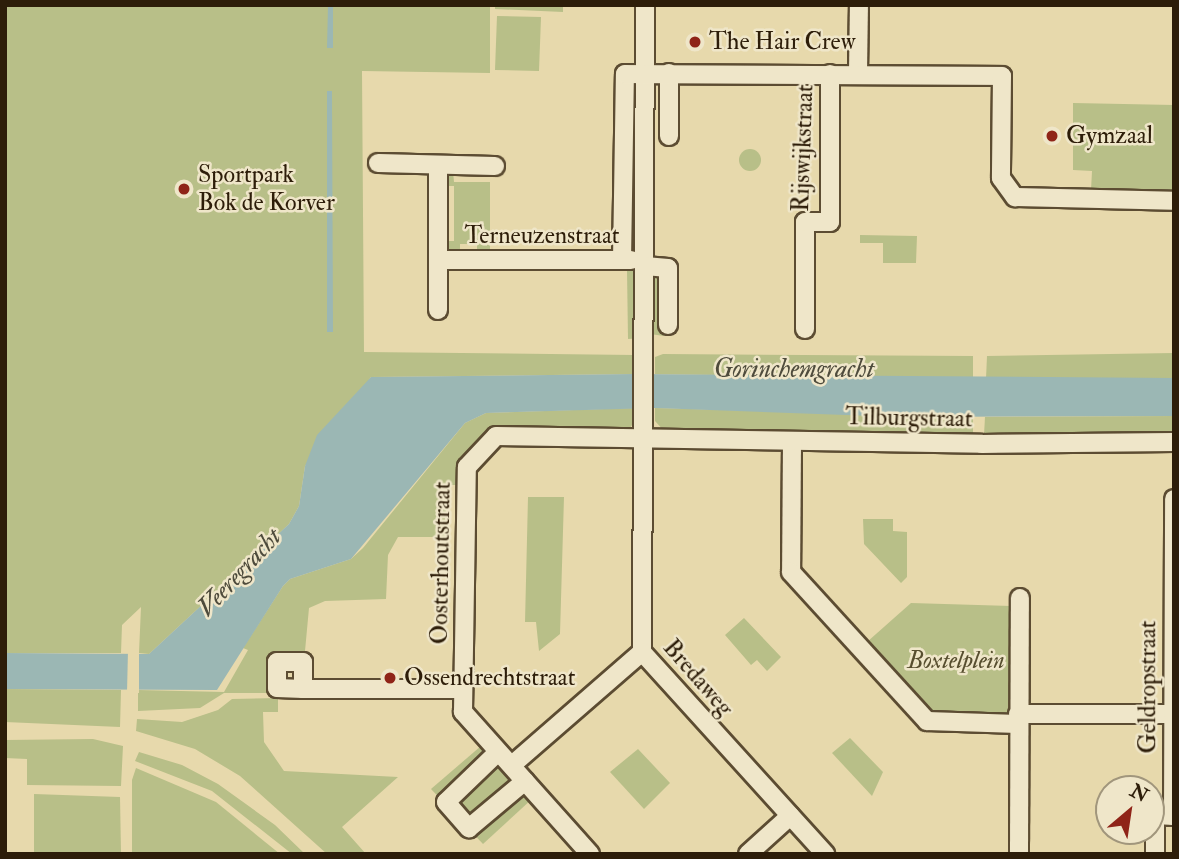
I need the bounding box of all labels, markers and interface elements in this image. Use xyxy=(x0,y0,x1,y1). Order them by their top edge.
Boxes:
place label: The Hair Crew xyxy=(709,28,855,56)
marker: The Hair Crew xyxy=(687,34,703,50)
street label: Rijswijkstraat xyxy=(786,84,820,212)
place label: Gymzaal xyxy=(1066,122,1153,150)
marker: Gymzaal xyxy=(1044,128,1060,144)
place label: Sportpark Bok de Korver xyxy=(198,161,335,217)
marker: Sportpark Bok de Korver xyxy=(176,181,192,197)
street label: Terneuzenstraat xyxy=(464,222,620,250)
water label: Gorinchemgracht xyxy=(714,354,874,386)
street label: Tilburgstraat xyxy=(845,402,973,434)
street label: Oosterhoutstraat xyxy=(425,481,457,645)
water label: Veeregracht xyxy=(191,522,289,624)
street label: Geldropstraat xyxy=(1134,620,1162,754)
street label: Bredaweg xyxy=(657,634,739,722)
park label: Boxtelplein xyxy=(907,647,1005,675)
place label: Ossendrechtstraat xyxy=(404,664,575,692)
marker: Ossendrechtstraat xyxy=(382,670,398,686)
north arrow xyxy=(1095,775,1165,845)
text: N xyxy=(1126,779,1152,808)

